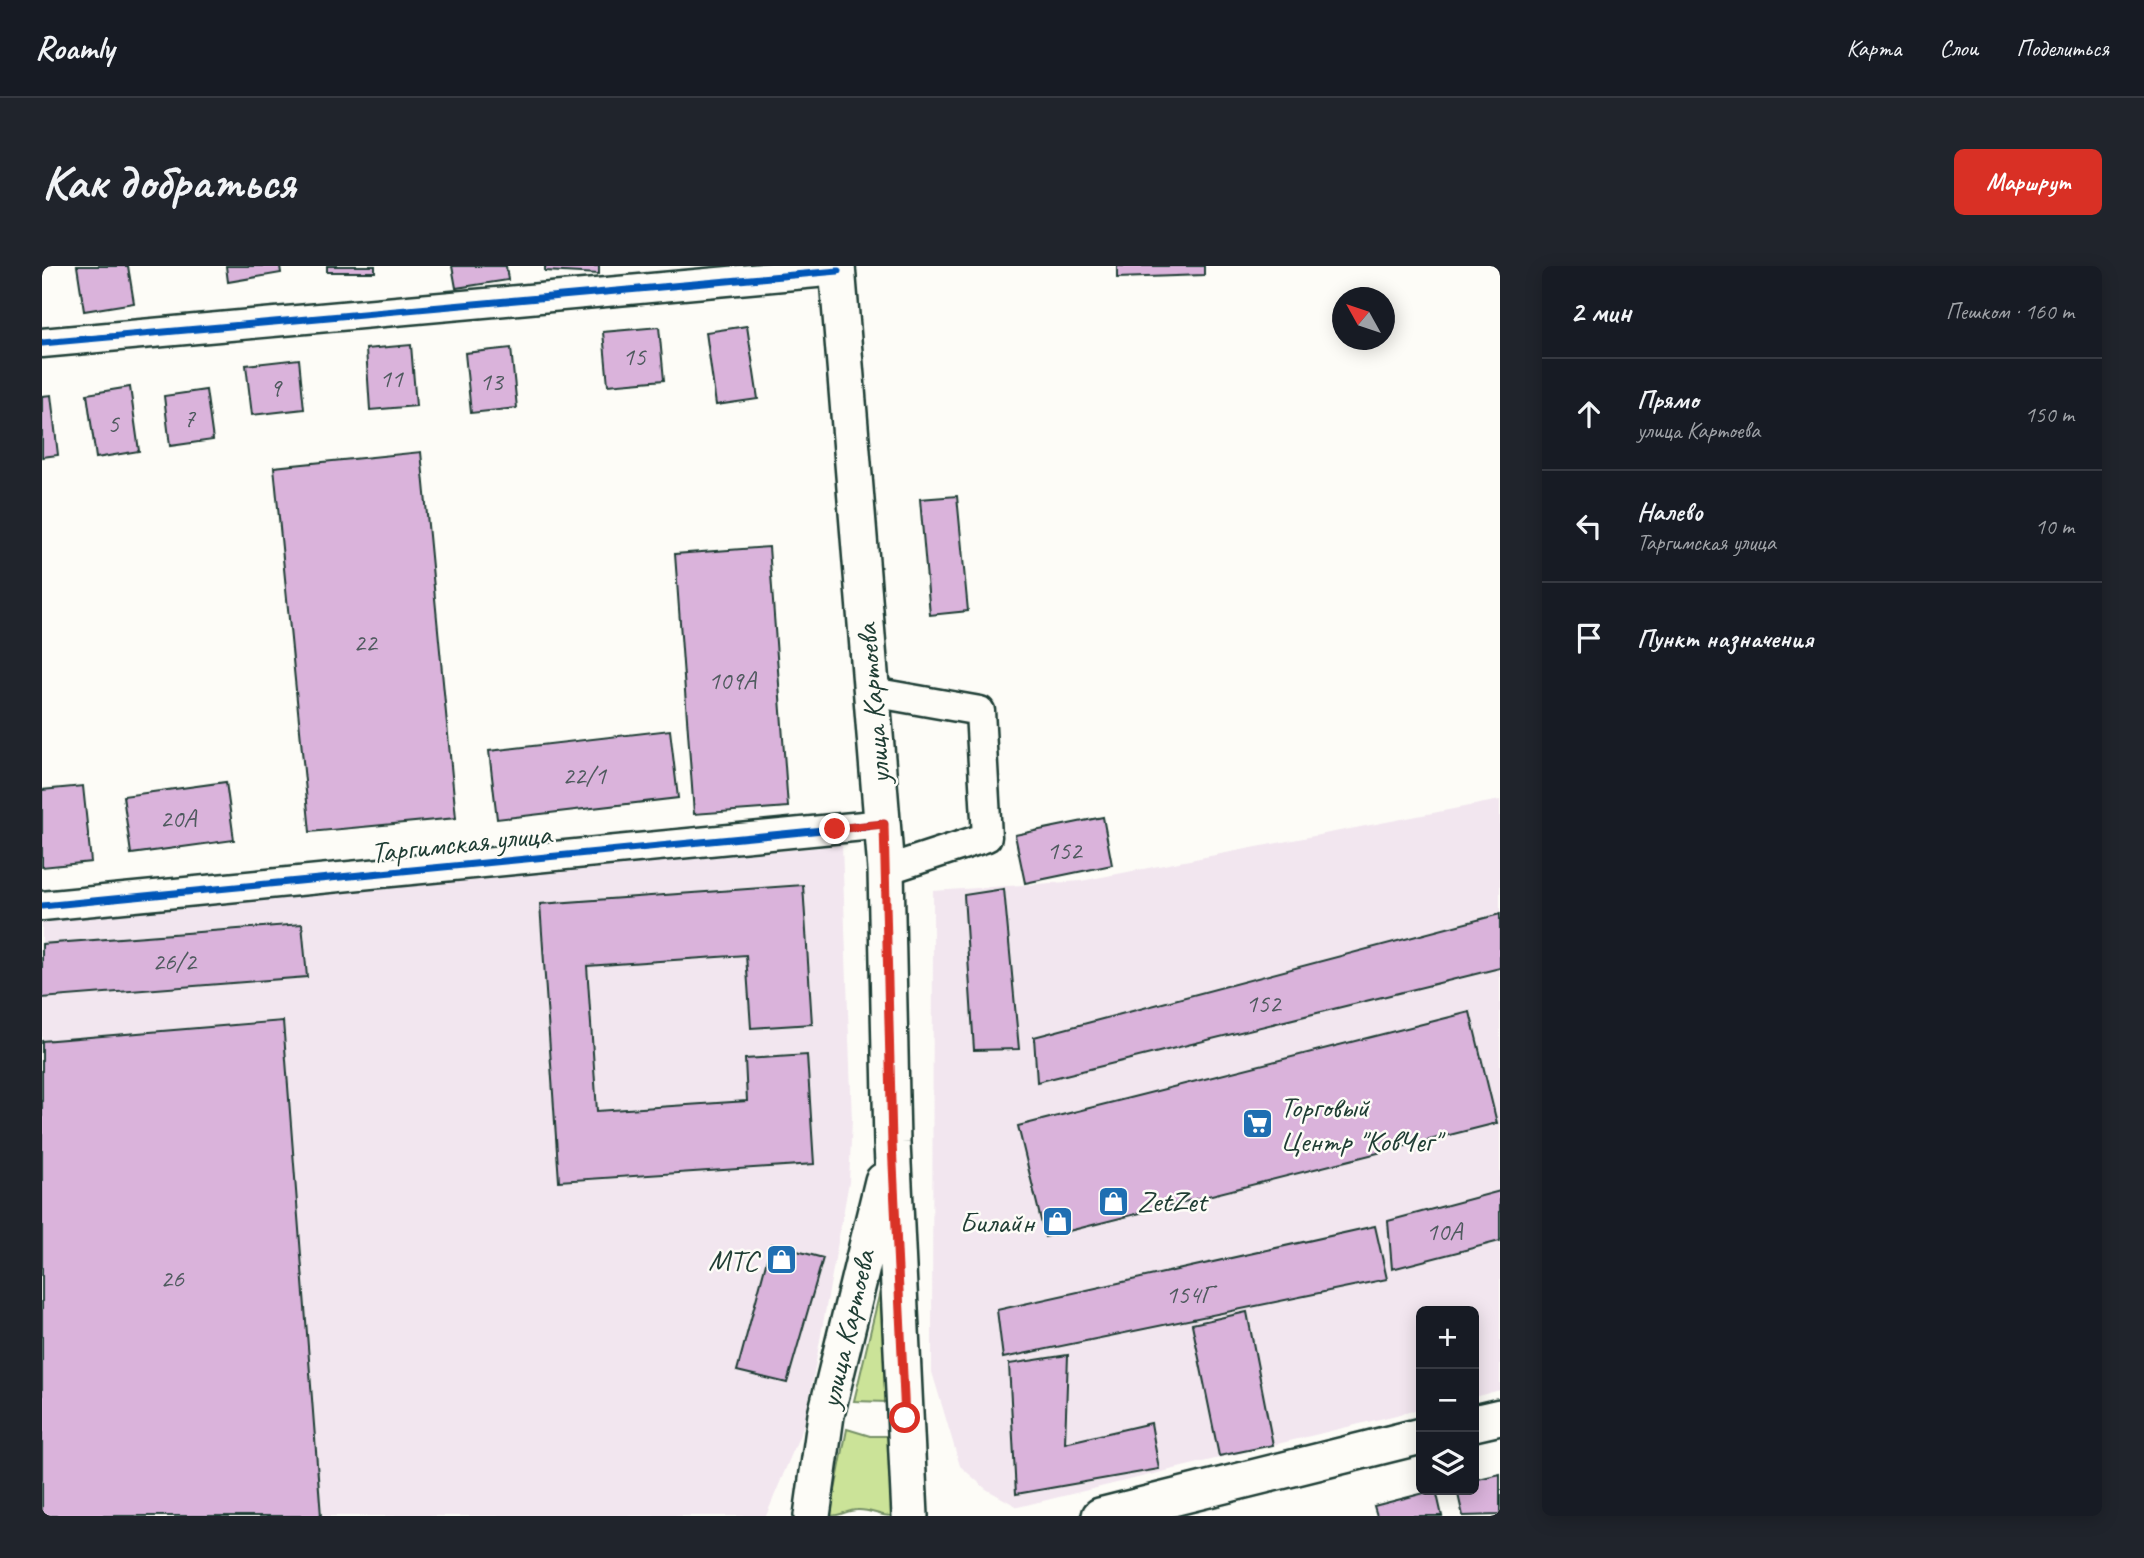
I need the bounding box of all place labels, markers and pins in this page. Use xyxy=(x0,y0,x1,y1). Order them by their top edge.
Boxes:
place label: Торговый Центр "КовЧег" xyxy=(1280,1088,1446,1160)
supermarket icon: Торговый Центр "КовЧег" xyxy=(1240,1107,1274,1141)
place label: ZetZet xyxy=(1137,1182,1210,1220)
shop icon: ZetZet xyxy=(1097,1184,1131,1218)
place label: Билайн xyxy=(959,1203,1036,1241)
shop icon: Билайн xyxy=(1040,1205,1074,1239)
place label: МТС xyxy=(708,1241,762,1279)
shop icon: МТС xyxy=(764,1243,798,1277)

